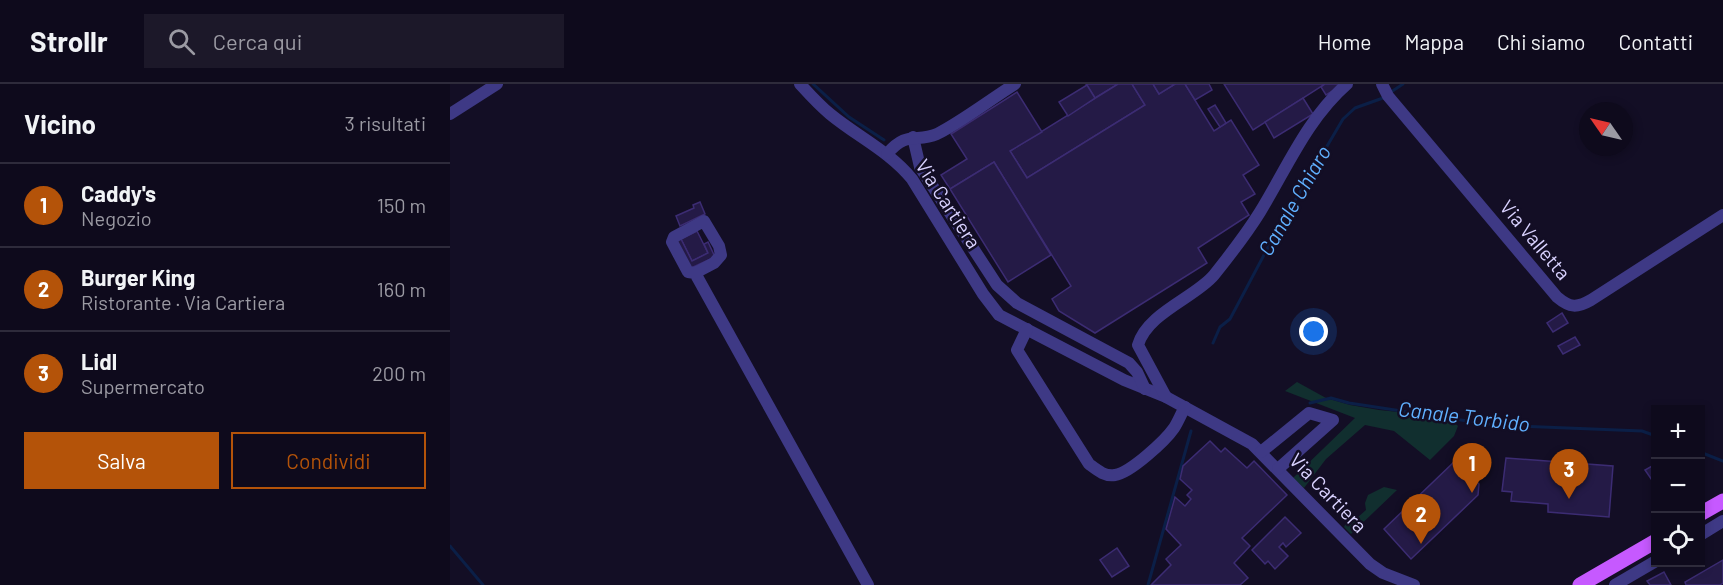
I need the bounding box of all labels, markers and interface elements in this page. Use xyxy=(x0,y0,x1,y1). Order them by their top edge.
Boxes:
search box xyxy=(144,14,564,68)
text: Strollr xyxy=(30,24,108,58)
icon: search xyxy=(165,25,198,58)
text: Cerca qui xyxy=(213,28,302,54)
text: Home xyxy=(1318,29,1371,54)
text: Mappa xyxy=(1404,29,1464,54)
text: Chi siamo xyxy=(1497,29,1586,54)
text: Contatti xyxy=(1619,29,1693,54)
north arrow xyxy=(1579,102,1633,156)
text: Vicino xyxy=(24,108,96,139)
text: 3 risultati xyxy=(345,111,426,135)
water label: Canale Chiaro xyxy=(1252,141,1335,260)
street label: Via Cartiera xyxy=(911,154,987,253)
text: Caddy's xyxy=(81,180,156,206)
text: 1 xyxy=(40,193,47,217)
text: 150 m xyxy=(377,193,426,217)
street label: Via Valletta xyxy=(1496,195,1576,284)
text: Negozio xyxy=(81,206,152,230)
text: Burger King xyxy=(81,264,195,290)
text: 2 xyxy=(38,277,49,301)
text: 160 m xyxy=(377,277,426,301)
text: Ristorante · Via Cartiera xyxy=(81,290,285,314)
your location xyxy=(1299,317,1328,346)
text: Lidl xyxy=(81,348,117,374)
text: 3 xyxy=(38,361,49,385)
text: 200 m xyxy=(372,361,426,385)
text: Supermercato xyxy=(81,374,205,398)
water label: Canale Torbido xyxy=(1397,395,1531,436)
map controls xyxy=(1651,405,1705,567)
button: + xyxy=(1651,405,1705,459)
button: Salva xyxy=(24,432,219,489)
button: Condividi xyxy=(231,432,426,489)
pin: 1 xyxy=(1452,444,1492,493)
street label: Via Cartiera xyxy=(1285,448,1373,537)
pin: 3 xyxy=(1550,450,1588,499)
button: − xyxy=(1651,459,1705,513)
pin: 2 xyxy=(1402,494,1440,544)
button: locate xyxy=(1651,513,1705,567)

